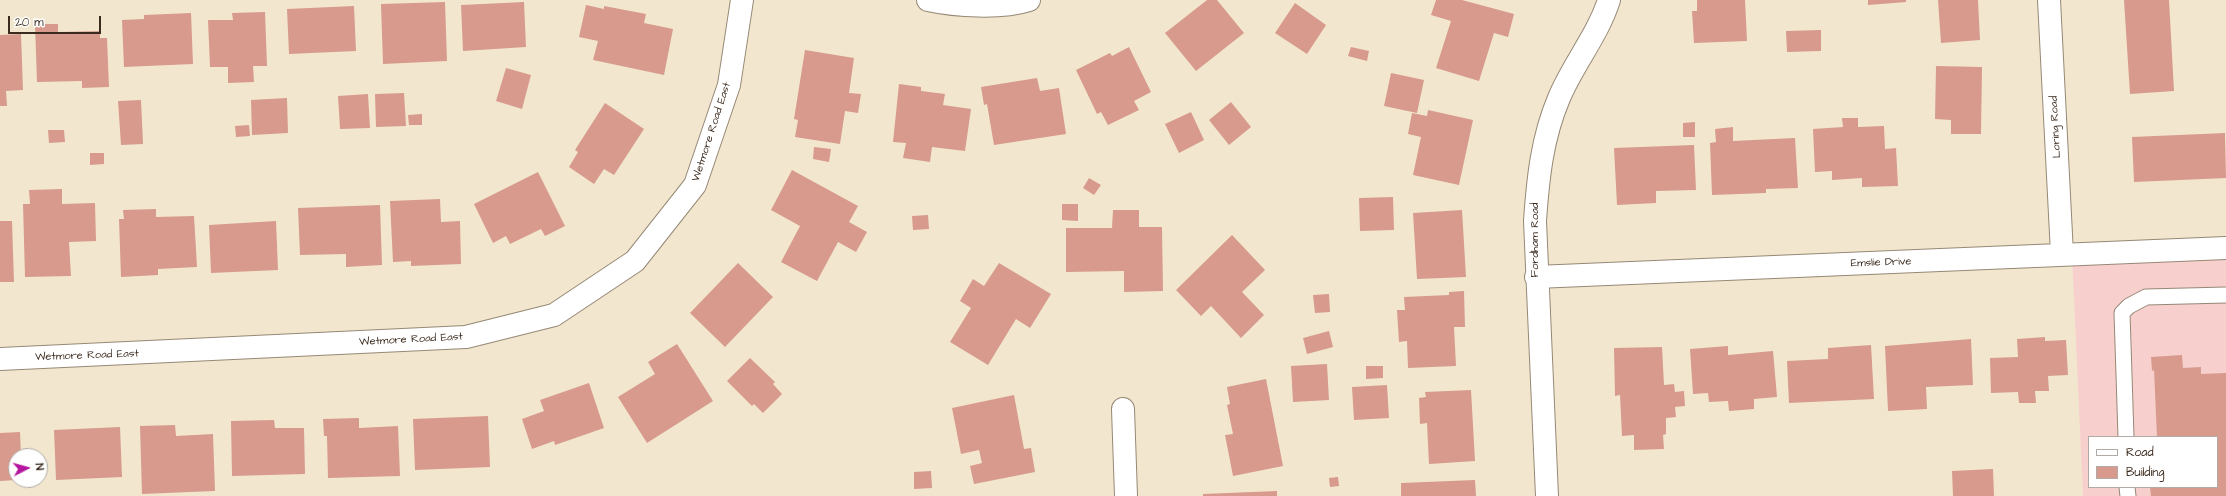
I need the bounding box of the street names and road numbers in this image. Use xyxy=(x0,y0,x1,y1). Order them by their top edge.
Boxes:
street label: Wetmore Road East xyxy=(690,81,734,183)
street label: Loring Road xyxy=(2048,96,2064,158)
street label: Fordham Road xyxy=(1529,203,1543,277)
street label: Emslie Drive xyxy=(1850,255,1912,271)
street label: Wetmore Road East xyxy=(359,331,463,349)
street label: Wetmore Road East xyxy=(35,348,139,364)

